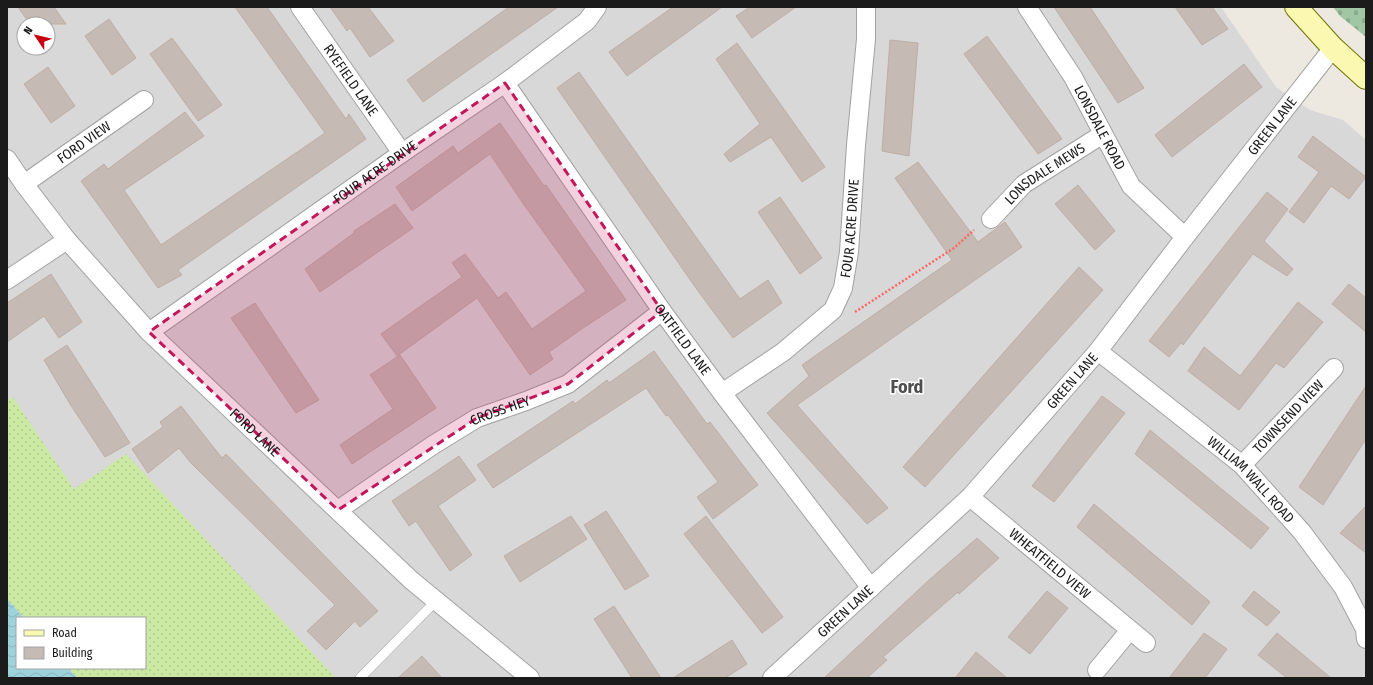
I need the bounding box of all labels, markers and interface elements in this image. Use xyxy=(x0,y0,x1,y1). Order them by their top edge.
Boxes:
north arrow xyxy=(16,16,56,56)
text: N xyxy=(21,24,35,37)
street label: RYEFIELD LANE xyxy=(320,41,382,119)
street label: LONSDALE ROAD xyxy=(1071,83,1129,173)
street label: GREEN LANE xyxy=(1244,93,1300,158)
street label: FORD VIEW xyxy=(54,117,114,167)
street label: FOUR ACRE DRIVE xyxy=(330,136,421,208)
street label: LONSDALE MEWS xyxy=(1001,139,1088,208)
street label: FOUR ACRE DRIVE xyxy=(836,178,862,279)
street label: OATFIELD LANE xyxy=(651,300,715,379)
street label: GREEN LANE xyxy=(1043,349,1102,412)
district label: Ford xyxy=(891,376,923,398)
street label: TOWNSEND VIEW xyxy=(1249,376,1327,457)
street label: CROSS HEY xyxy=(467,392,533,429)
street label: FORD LANE xyxy=(226,405,284,460)
street label: WILLIAM WALL ROAD xyxy=(1204,432,1298,526)
street label: WHEATFIELD VIEW xyxy=(1006,525,1095,602)
street label: GREEN LANE xyxy=(814,581,877,641)
legend xyxy=(16,617,146,669)
text: Road xyxy=(52,626,77,640)
text: Building xyxy=(52,646,93,660)

